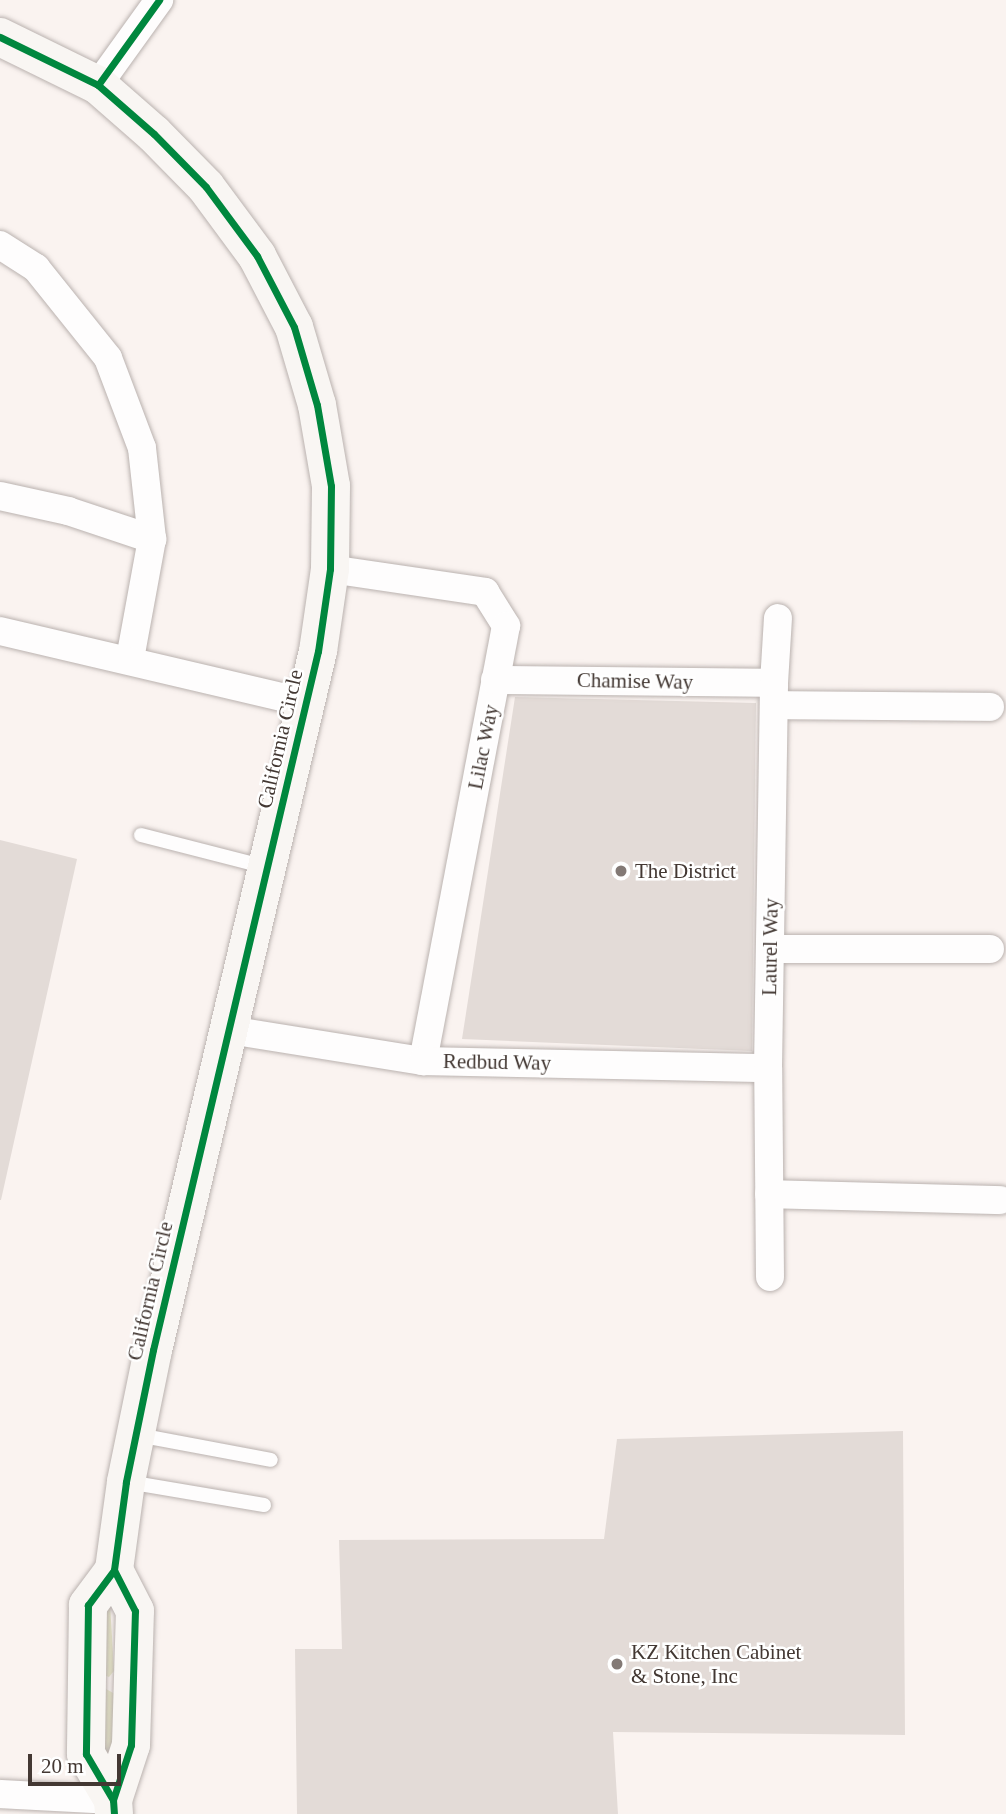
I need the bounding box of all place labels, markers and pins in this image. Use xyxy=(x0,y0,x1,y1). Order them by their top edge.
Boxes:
place label: The District xyxy=(635,858,736,884)
marker: The District xyxy=(613,863,629,879)
place label: KZ Kitchen Cabinet & Stone, Inc xyxy=(631,1639,801,1689)
marker: KZ Kitchen Cabinet & Stone, Inc xyxy=(609,1656,625,1672)

